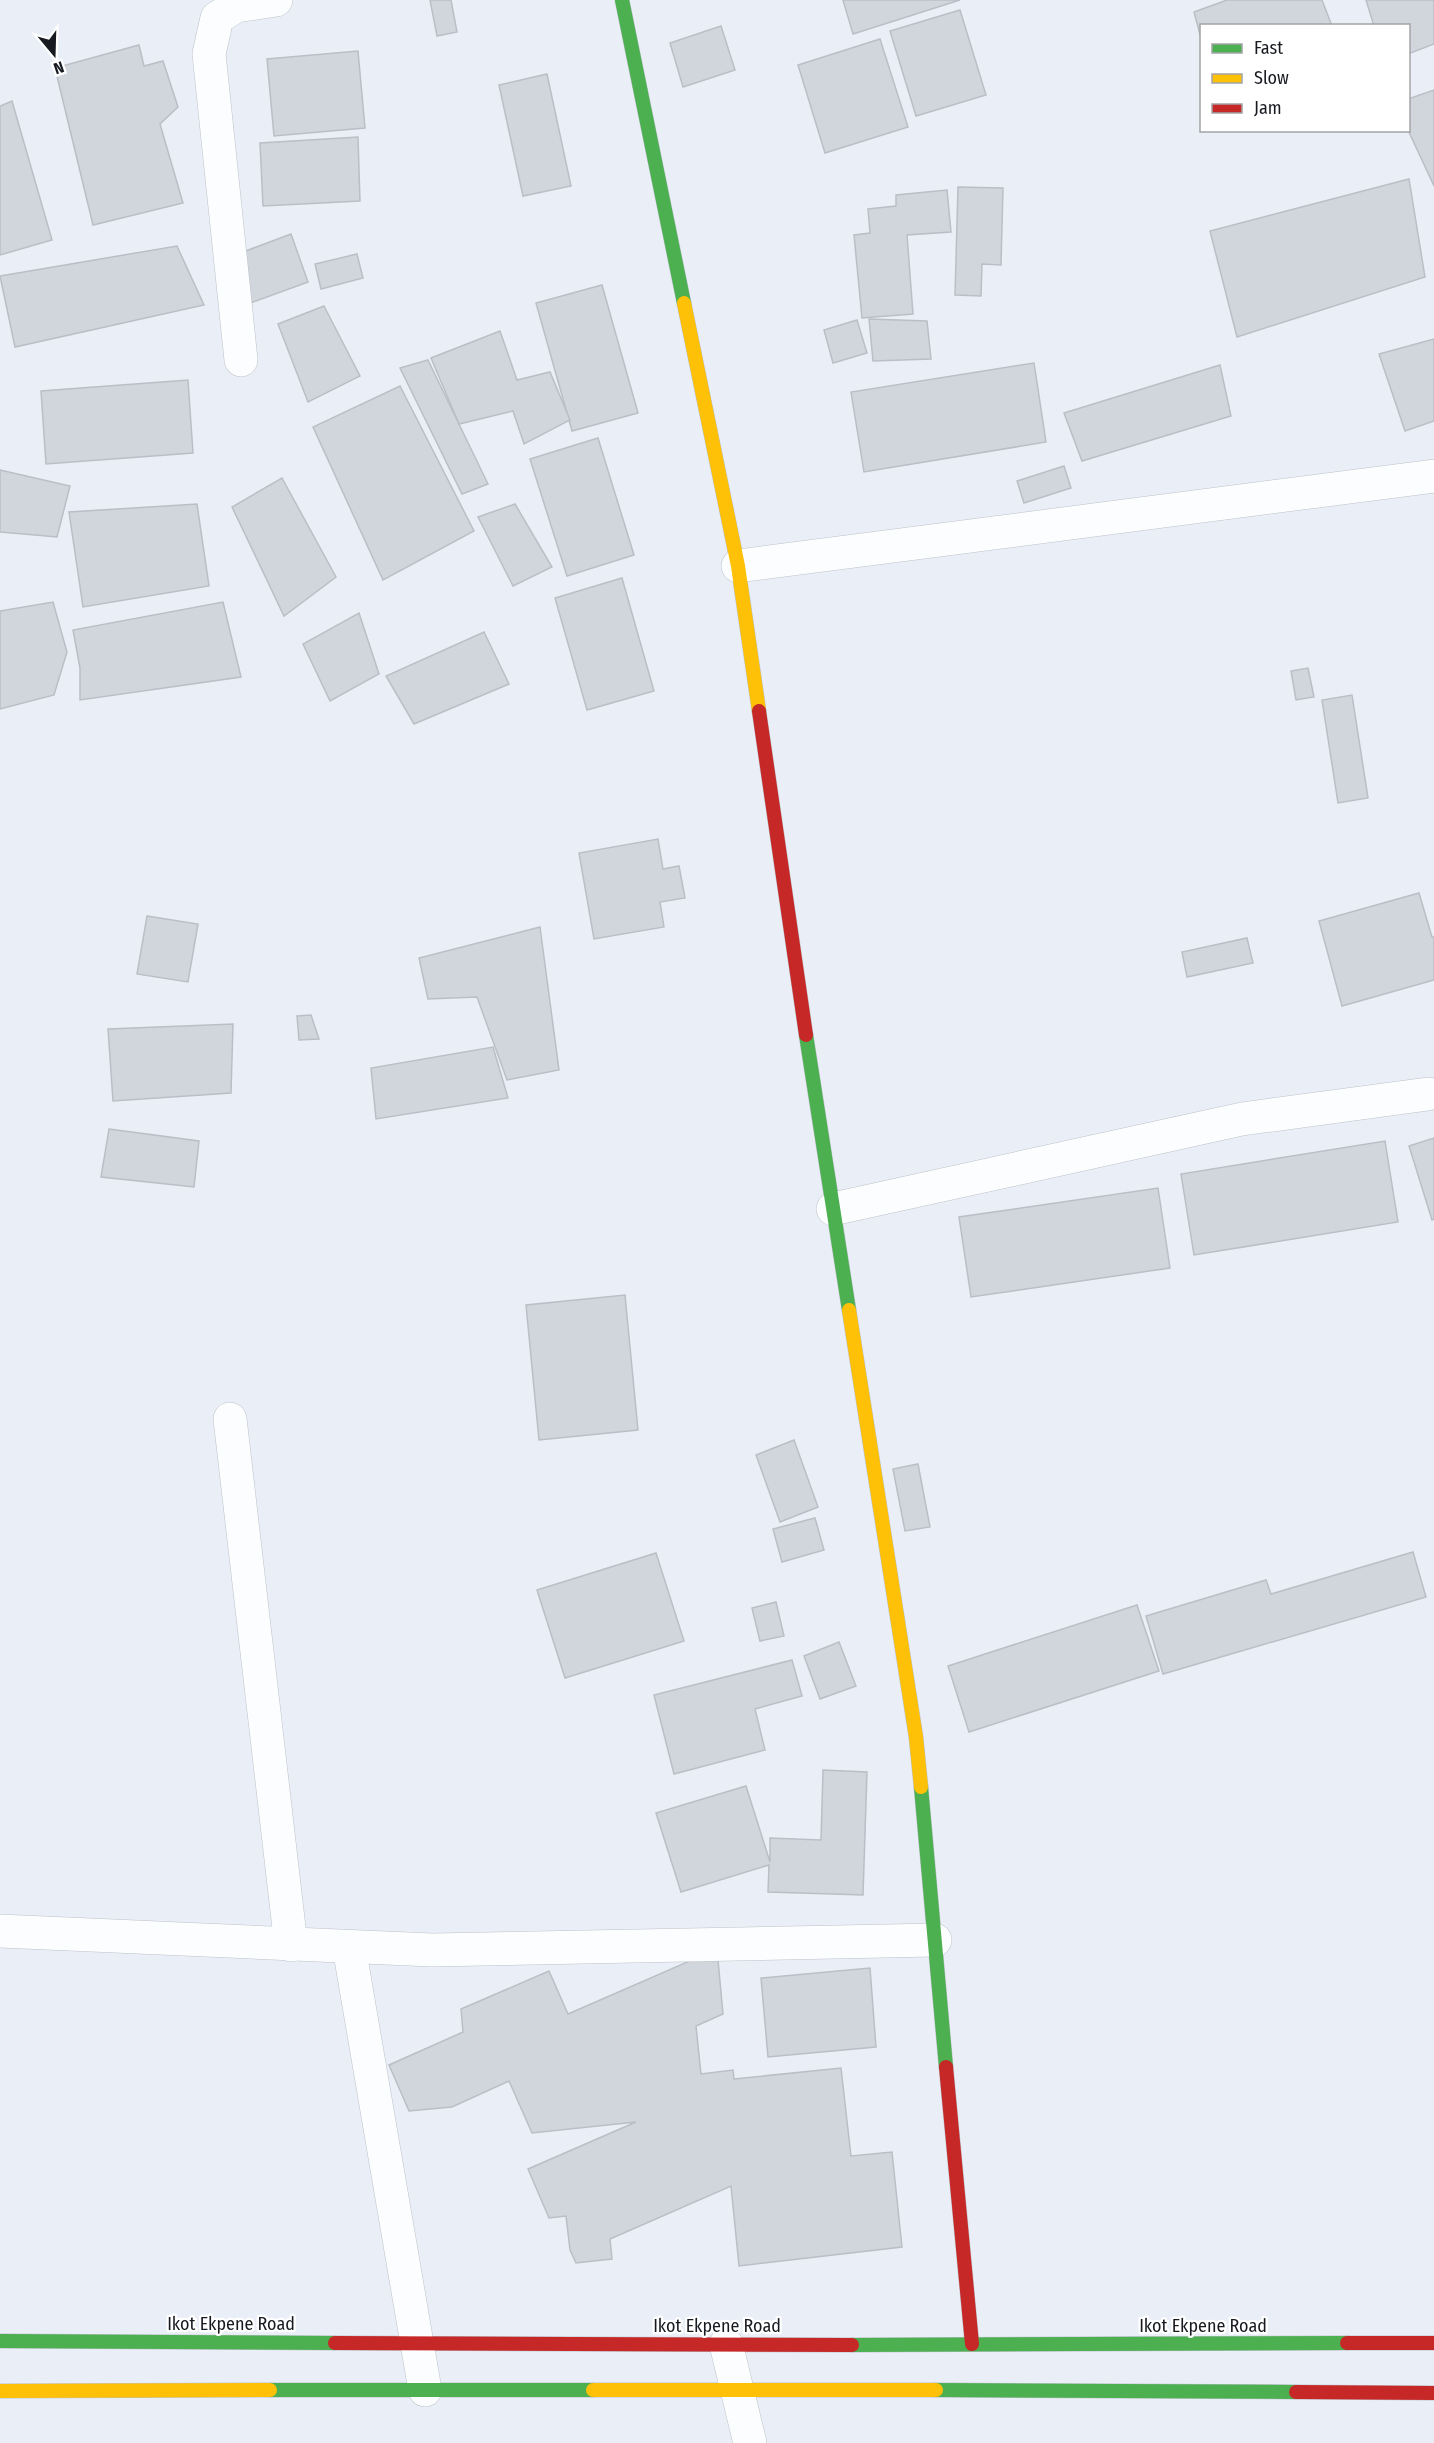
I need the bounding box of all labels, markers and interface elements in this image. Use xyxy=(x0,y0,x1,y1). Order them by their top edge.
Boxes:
north arrow xyxy=(24,24,84,84)
legend xyxy=(1200,24,1410,132)
text: Fast xyxy=(1254,37,1283,59)
text: N xyxy=(51,57,66,78)
text: Slow xyxy=(1254,67,1289,89)
text: Jam xyxy=(1254,97,1282,119)
street label: Ikot Ekpene Road xyxy=(167,2313,295,2335)
street label: Ikot Ekpene Road xyxy=(653,2315,781,2337)
street label: Ikot Ekpene Road xyxy=(1139,2315,1267,2337)

